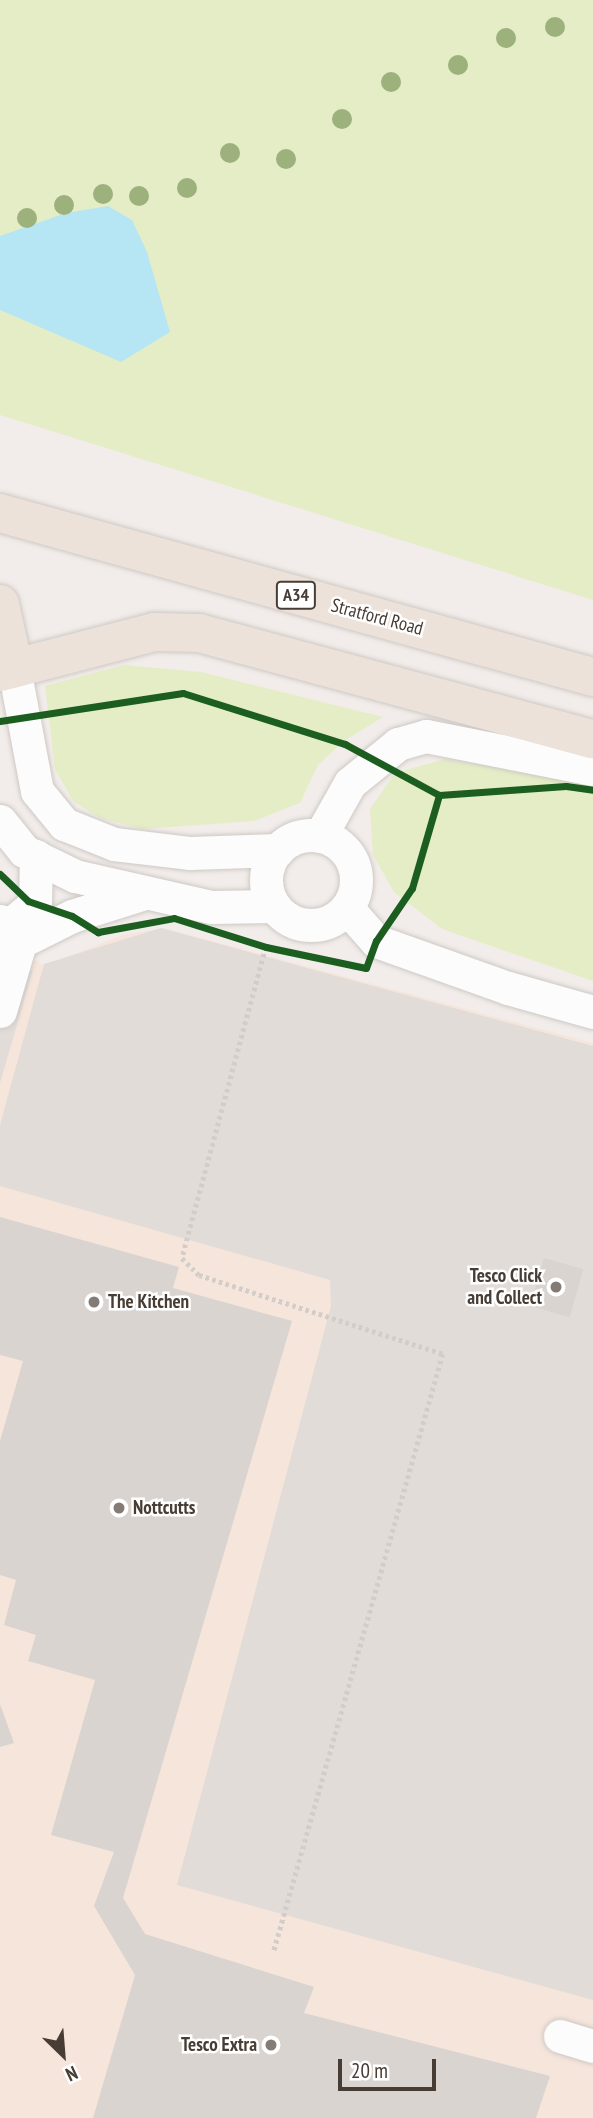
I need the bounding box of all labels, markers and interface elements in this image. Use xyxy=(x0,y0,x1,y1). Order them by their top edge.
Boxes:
road number: A34 xyxy=(275,580,317,610)
street label: Stratford Road xyxy=(329,594,425,640)
place label: Tesco Click and Collect xyxy=(467,1265,542,1309)
marker: Tesco Click and Collect xyxy=(548,1279,564,1295)
place label: The Kitchen xyxy=(108,1291,189,1313)
marker: The Kitchen xyxy=(86,1294,102,1310)
place label: Nottcutts xyxy=(133,1497,195,1519)
marker: Nottcutts xyxy=(111,1500,127,1516)
north arrow xyxy=(28,2020,98,2090)
place label: Tesco Extra xyxy=(181,2034,257,2056)
marker: Tesco Extra xyxy=(263,2037,279,2053)
scale bar xyxy=(341,2044,439,2088)
text: 20 m xyxy=(351,2057,388,2084)
text: N xyxy=(62,2061,82,2087)

